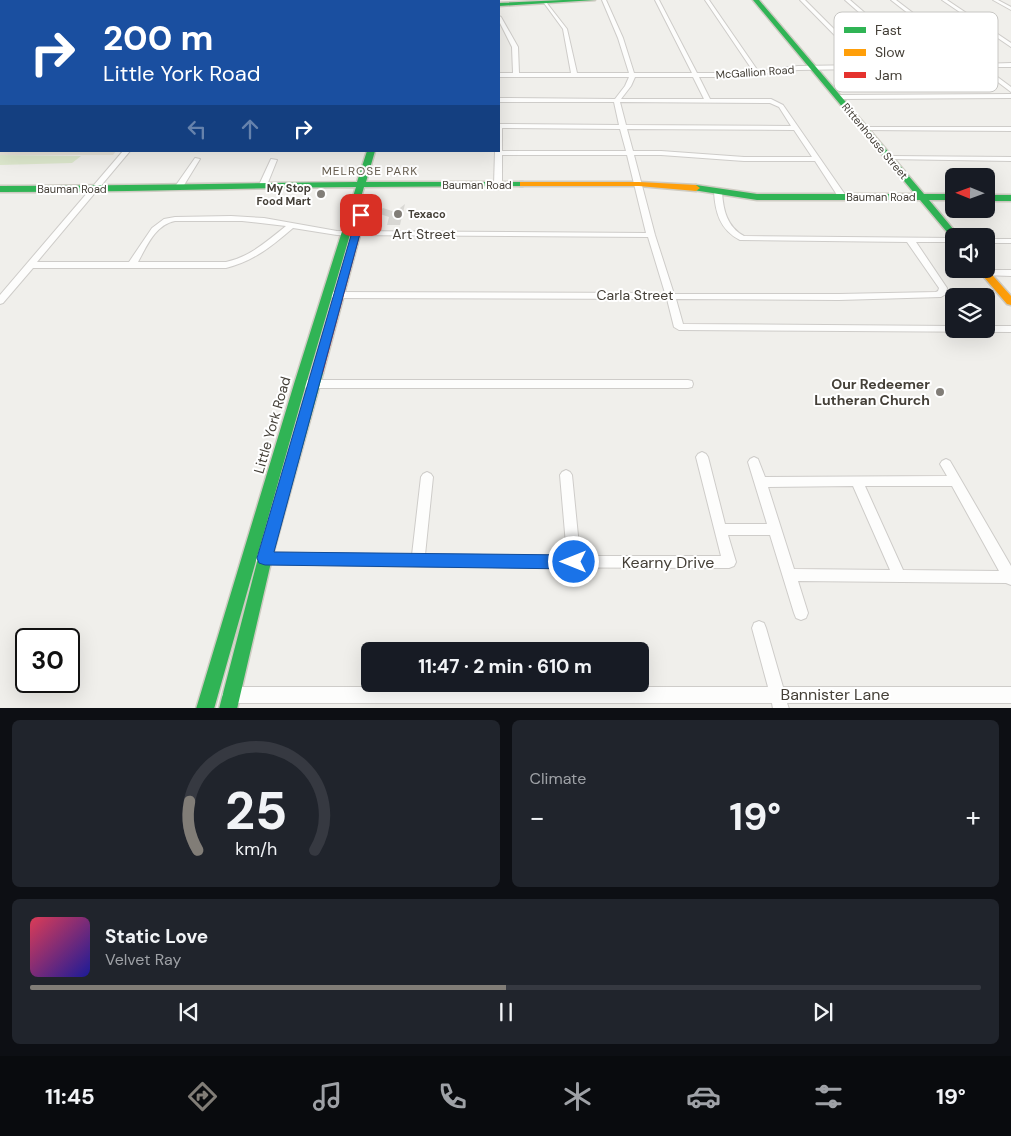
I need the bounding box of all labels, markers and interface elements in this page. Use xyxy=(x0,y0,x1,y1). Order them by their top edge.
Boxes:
legend xyxy=(834,12,998,92)
text: 200 m xyxy=(103,15,214,61)
icon: right xyxy=(20,20,85,85)
text: Fast xyxy=(875,21,902,39)
text: Slow xyxy=(875,43,905,61)
text: Little York Road xyxy=(103,59,261,88)
street label: McGallion Road xyxy=(715,62,795,82)
text: Jam xyxy=(875,66,902,84)
street label: Rittenhouse Street xyxy=(839,100,911,182)
icon: left xyxy=(183,115,211,143)
icon: ahead xyxy=(236,115,264,143)
icon: right xyxy=(289,115,317,143)
district label: MELROSE PARK xyxy=(322,163,418,179)
north arrow xyxy=(945,168,995,218)
map controls xyxy=(945,168,995,338)
street label: Bauman Road xyxy=(442,178,512,192)
place label: My Stop Food Mart xyxy=(257,181,311,208)
street label: Bauman Road xyxy=(37,182,107,196)
marker: My Stop Food Mart xyxy=(315,188,327,200)
street label: Bauman Road xyxy=(846,190,916,204)
pin xyxy=(340,194,382,236)
icon: arrive xyxy=(347,201,375,229)
place label: Texaco xyxy=(408,207,446,221)
marker: Texaco xyxy=(392,208,404,220)
street label: Art Street xyxy=(392,225,456,243)
button: sound xyxy=(945,228,995,278)
street label: Carla Street xyxy=(597,286,673,304)
button: layers xyxy=(945,288,995,338)
street label: Little York Road xyxy=(250,374,294,476)
place label: Our Redeemer Lutheran Church xyxy=(814,375,930,409)
marker: Our Redeemer Lutheran Church xyxy=(934,386,946,398)
position arrow xyxy=(547,535,599,587)
street label: Kearny Drive xyxy=(622,552,714,573)
speed limit sign: 30 xyxy=(15,628,80,693)
text: 11:47 · 2 min · 610 m xyxy=(418,654,592,679)
street label: Bannister Lane xyxy=(781,684,889,705)
text: Climate xyxy=(530,768,586,789)
text: 25 xyxy=(225,777,287,845)
text: 19° xyxy=(729,792,781,842)
text: − xyxy=(530,799,545,836)
text: + xyxy=(966,799,981,836)
text: km/h xyxy=(235,837,277,861)
text: Static Love xyxy=(105,924,208,949)
text: Velvet Ray xyxy=(105,949,181,970)
icon: previous xyxy=(175,998,203,1026)
icon: pause xyxy=(492,998,520,1026)
icon: next xyxy=(809,998,837,1026)
icon: directions xyxy=(185,1079,220,1114)
icon: music xyxy=(310,1079,345,1114)
icon: phone xyxy=(435,1079,470,1114)
icon: climate xyxy=(560,1079,595,1114)
icon: car xyxy=(686,1079,721,1114)
icon: filters xyxy=(811,1079,846,1114)
text: 11:45 xyxy=(45,1082,95,1111)
text: 19° xyxy=(936,1082,966,1111)

